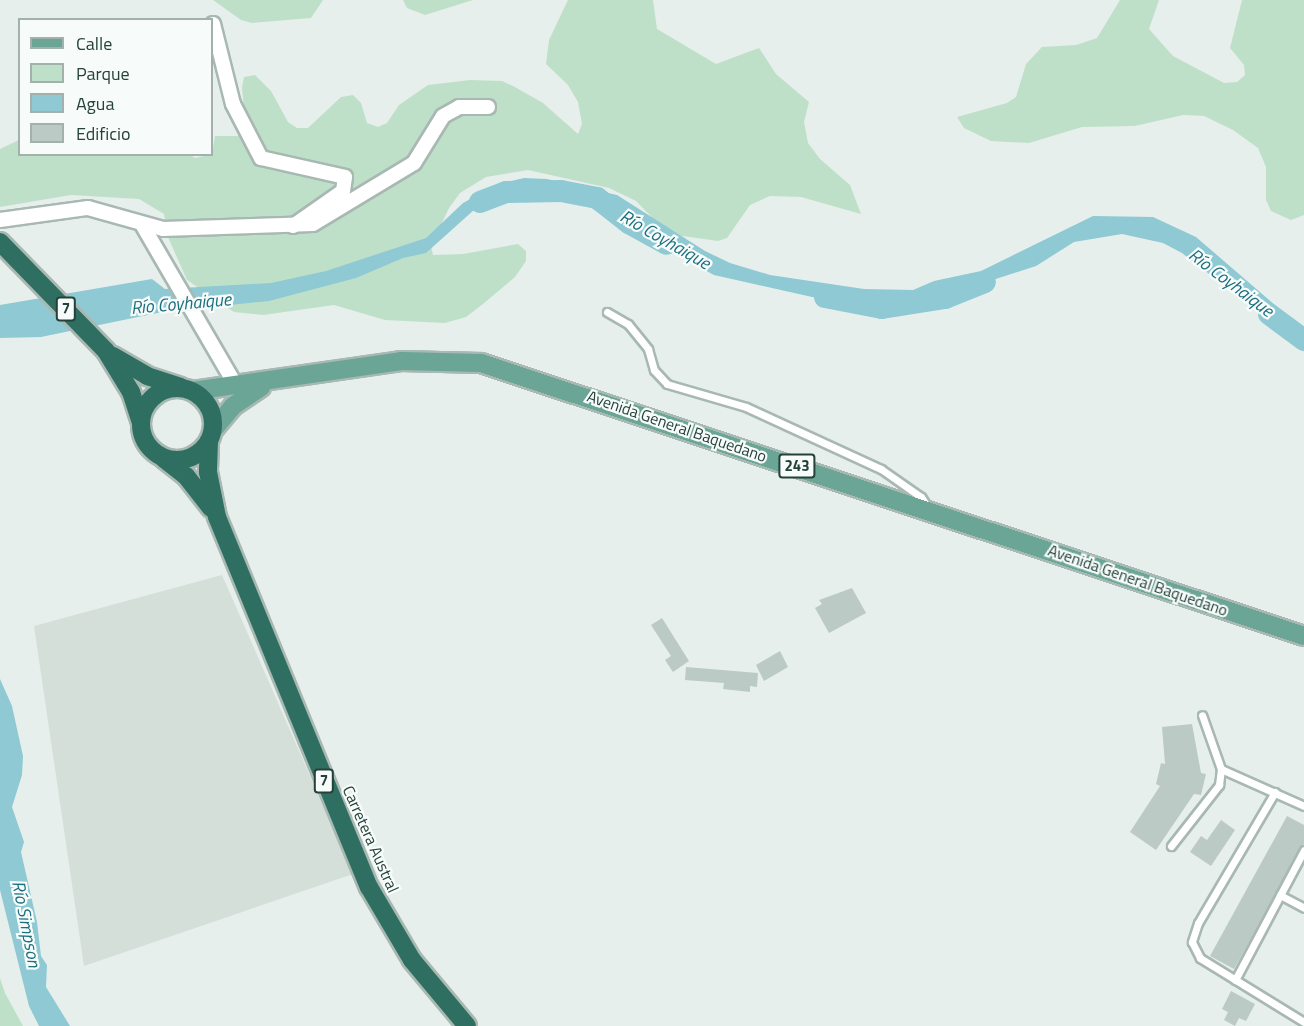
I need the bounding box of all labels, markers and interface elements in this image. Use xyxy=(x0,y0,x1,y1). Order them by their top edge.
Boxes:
legend xyxy=(18,18,213,156)
text: Calle xyxy=(76,30,112,57)
text: Parque xyxy=(76,60,130,87)
text: Agua xyxy=(76,90,114,117)
text: Edificio xyxy=(76,120,130,147)
water label: Río Coyhaique xyxy=(616,206,714,274)
water label: Río Coyhaique xyxy=(1184,244,1278,322)
water label: Río Coyhaique xyxy=(130,289,232,319)
road number: 7 xyxy=(56,297,76,321)
street label: Avenida General Baquedano xyxy=(585,386,769,466)
road number: 243 xyxy=(778,454,816,478)
street label: Avenida General Baquedano xyxy=(1046,540,1230,620)
road number: 7 xyxy=(314,769,334,793)
street label: Carretera Austral xyxy=(339,783,403,895)
water label: Río Simpson xyxy=(7,879,45,969)

